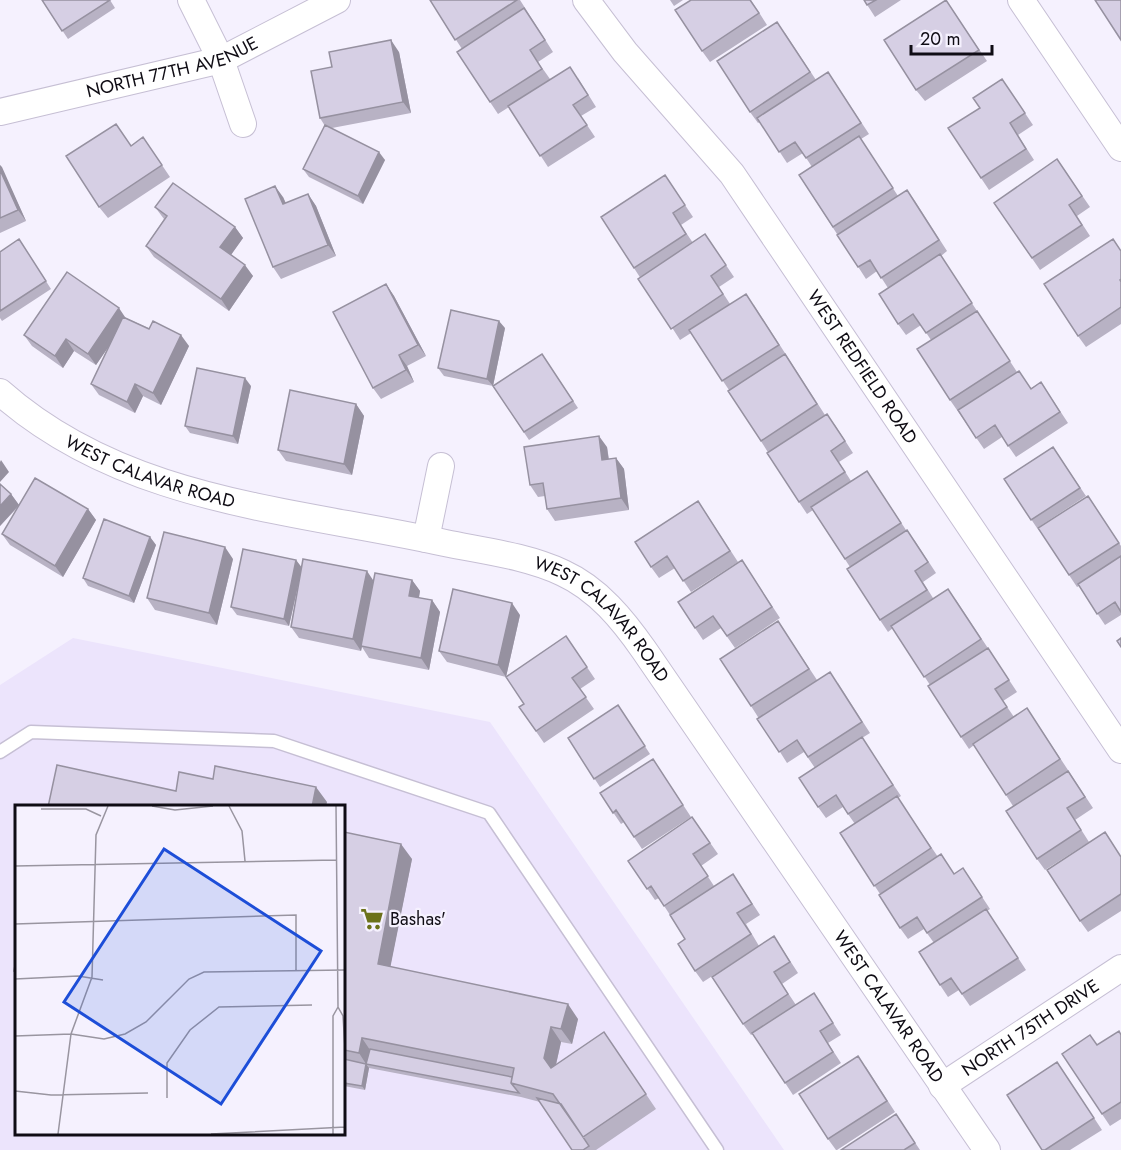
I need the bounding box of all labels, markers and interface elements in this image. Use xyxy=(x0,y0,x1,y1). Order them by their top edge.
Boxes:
scale bar xyxy=(911,18,992,56)
text: 20 m xyxy=(920,26,960,52)
street label: NORTH 77TH AVENUE xyxy=(84,30,263,104)
street label: WEST REDFIELD ROAD xyxy=(801,285,924,449)
street label: WEST CALAVAR ROAD xyxy=(60,429,238,514)
street label: WEST CALAVAR ROAD xyxy=(531,550,675,687)
inset map xyxy=(15,805,345,1135)
supermarket icon: Bashas' xyxy=(359,906,385,932)
place label: Bashas' xyxy=(390,906,446,932)
street label: WEST CALAVAR ROAD xyxy=(827,925,950,1088)
street label: NORTH 75TH DRIVE xyxy=(957,973,1104,1082)

